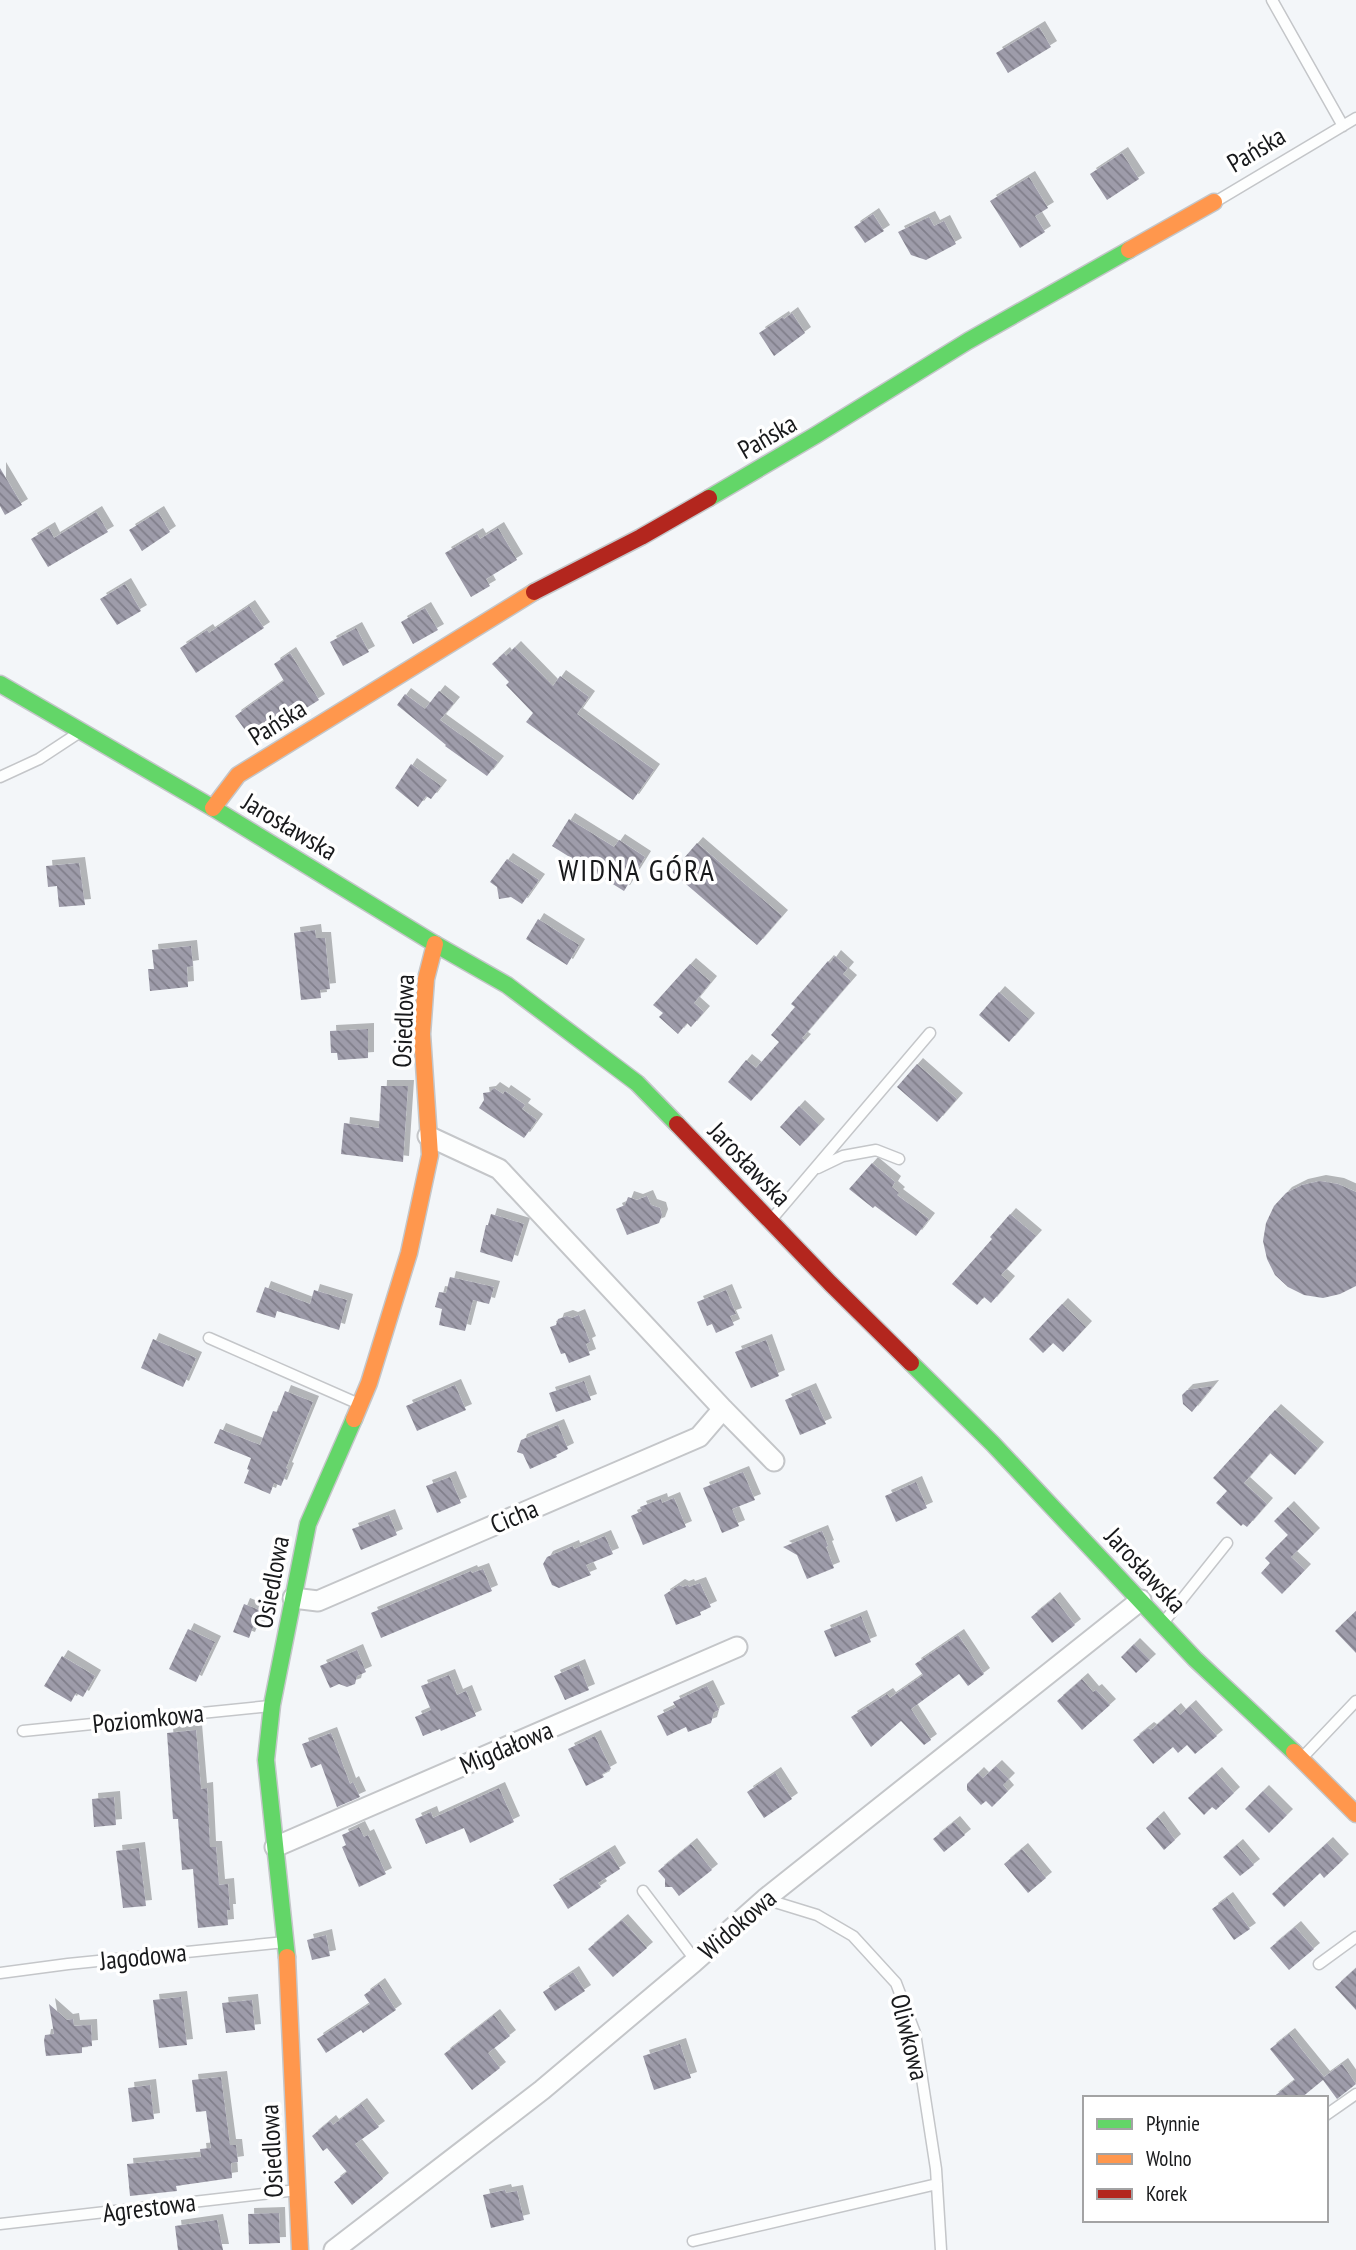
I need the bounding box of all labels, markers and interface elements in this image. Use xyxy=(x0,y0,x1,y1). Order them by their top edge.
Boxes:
street label: Pańska xyxy=(1221,119,1291,179)
street label: Pańska xyxy=(732,406,802,466)
street label: Pańska xyxy=(242,692,312,752)
street label: Jarosławska xyxy=(236,784,343,867)
district label: WIDNA GÓRA xyxy=(558,850,716,889)
street label: Osiedlowa xyxy=(385,974,421,1068)
street label: Jarosławska xyxy=(701,1114,798,1213)
street label: Cicha xyxy=(485,1491,543,1541)
street label: Jarosławska xyxy=(1097,1520,1194,1620)
street label: Osiedlowa xyxy=(246,1533,296,1631)
street label: Poziomkowa xyxy=(91,1696,205,1740)
street label: Migdałowa xyxy=(454,1713,558,1781)
street label: Widokowa xyxy=(691,1881,783,1967)
street label: Jagodowa xyxy=(97,1935,188,1977)
street label: Oliwkowa xyxy=(883,1990,937,2084)
legend xyxy=(1083,2096,1328,2222)
street label: Osiedlowa xyxy=(252,2103,290,2199)
text: Płynnie xyxy=(1146,2110,1200,2137)
text: Wolno xyxy=(1146,2145,1192,2172)
text: Korek xyxy=(1146,2180,1187,2207)
street label: Agrestowa xyxy=(101,2185,197,2229)

